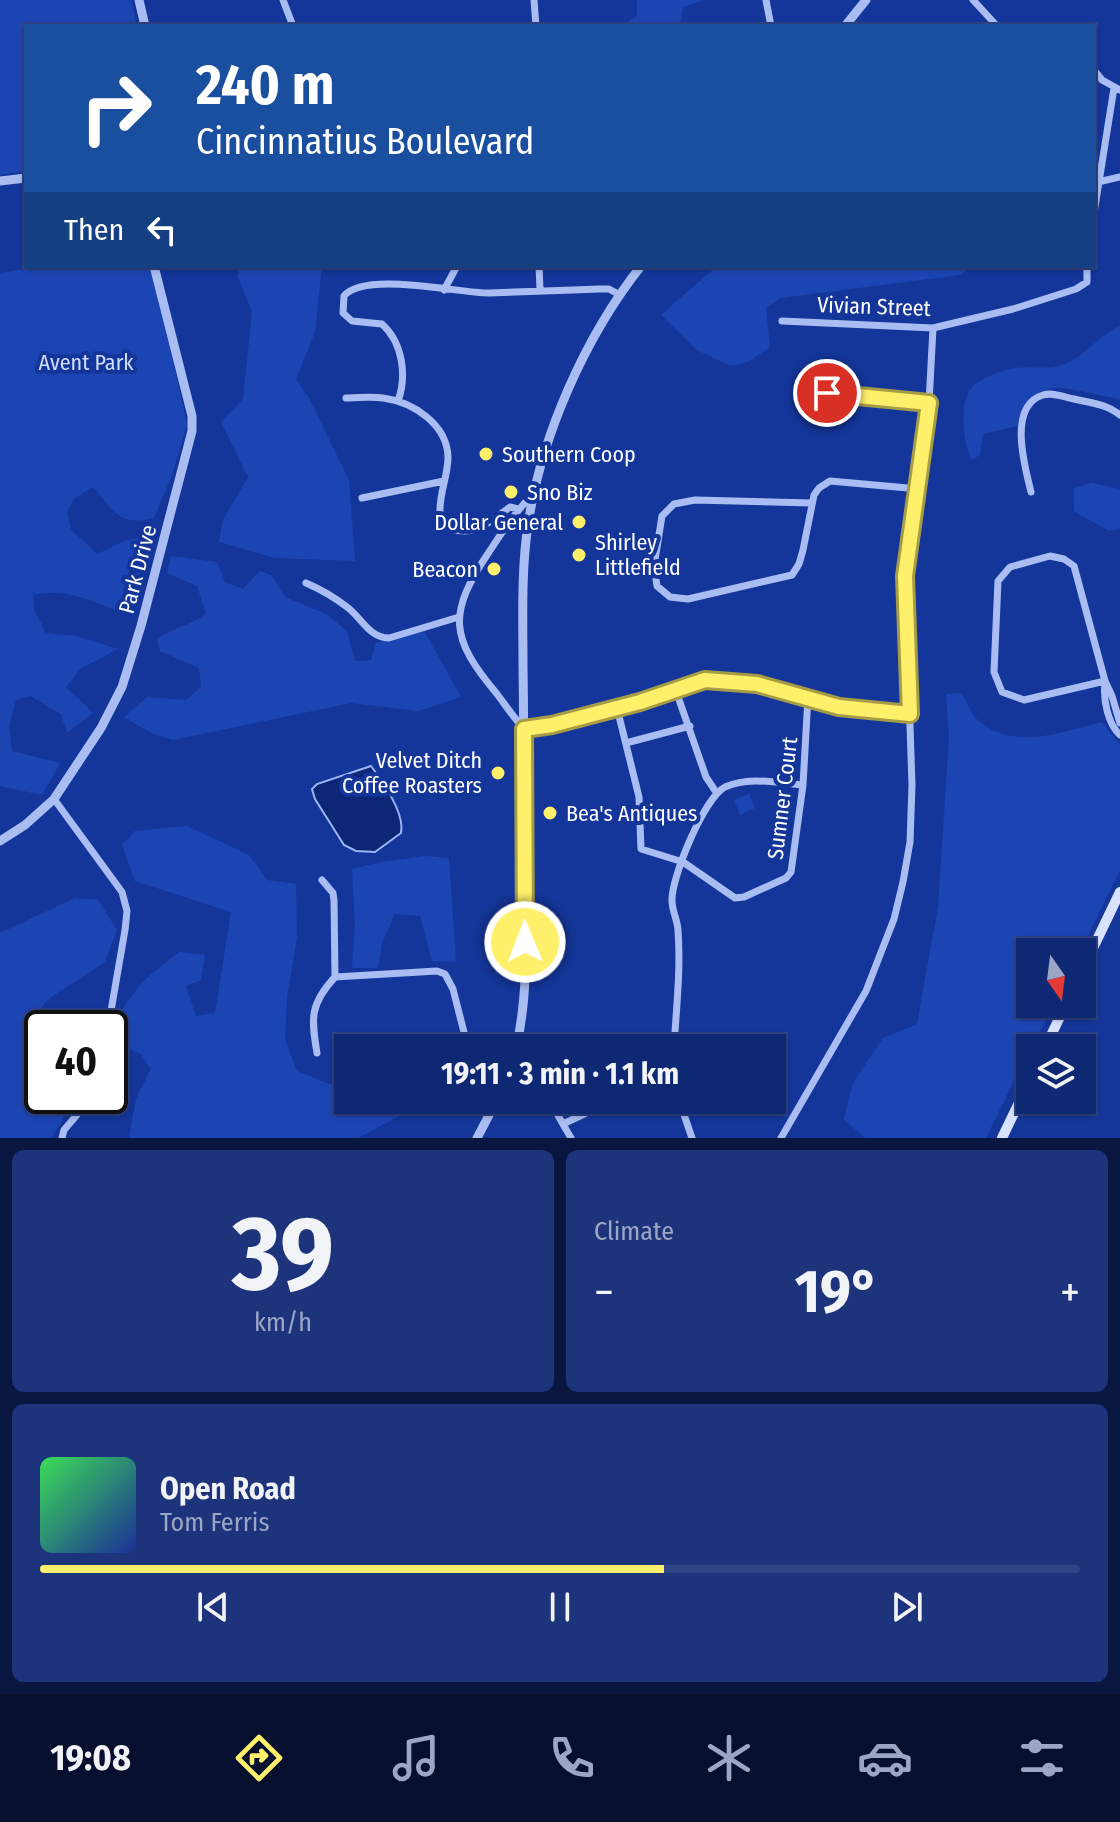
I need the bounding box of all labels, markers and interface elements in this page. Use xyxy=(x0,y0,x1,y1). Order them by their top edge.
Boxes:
text: 240 m xyxy=(196,52,335,119)
icon: right xyxy=(64,56,168,160)
text: Cincinnatius Boulevard xyxy=(196,120,534,164)
icon: left xyxy=(140,208,184,252)
text: Then xyxy=(64,212,124,248)
street label: Vivian Street xyxy=(817,291,932,322)
park label: Avent Park xyxy=(38,349,134,376)
pin xyxy=(793,359,861,427)
icon: arrive xyxy=(805,371,849,415)
place label: Southern Coop xyxy=(502,441,636,468)
marker: Southern Coop xyxy=(477,445,495,463)
place label: Sno Biz xyxy=(527,479,593,506)
marker: Sno Biz xyxy=(502,483,520,501)
place label: Dollar General xyxy=(434,509,563,536)
marker: Dollar General xyxy=(570,513,588,531)
street label: Park Drive xyxy=(113,522,162,616)
place label: Shirley Littlefield xyxy=(595,529,681,581)
marker: Shirley Littlefield xyxy=(570,546,588,564)
place label: Beacon xyxy=(412,556,478,583)
marker: Beacon xyxy=(485,560,503,578)
street label: Sumner Court xyxy=(762,734,804,861)
place label: Velvet Ditch Coffee Roasters xyxy=(342,747,482,799)
marker: Velvet Ditch Coffee Roasters xyxy=(489,764,507,782)
place label: Bea's Antiques xyxy=(566,800,698,827)
marker: Bea's Antiques xyxy=(541,804,559,822)
position arrow xyxy=(483,900,567,984)
north arrow xyxy=(1016,938,1096,1018)
map controls xyxy=(1016,938,1096,1114)
speed limit sign: 40 xyxy=(24,1010,128,1114)
button: layers xyxy=(1016,1034,1096,1114)
text: 19:11 · 3 min · 1.1 km xyxy=(441,1056,679,1092)
text: 39 xyxy=(232,1192,334,1317)
text: Climate xyxy=(594,1216,674,1247)
text: 19° xyxy=(795,1256,879,1328)
text: − xyxy=(594,1266,614,1319)
text: + xyxy=(1060,1266,1080,1319)
text: km/h xyxy=(254,1307,312,1338)
text: Open Road xyxy=(160,1471,296,1507)
text: Tom Ferris xyxy=(160,1507,270,1538)
icon: previous xyxy=(191,1585,235,1629)
icon: pause xyxy=(538,1585,582,1629)
icon: next xyxy=(885,1585,929,1629)
icon: directions xyxy=(231,1730,287,1786)
icon: music xyxy=(388,1730,444,1786)
icon: phone xyxy=(544,1730,600,1786)
icon: climate xyxy=(701,1730,757,1786)
icon: car xyxy=(857,1730,913,1786)
icon: filters xyxy=(1014,1730,1070,1786)
text: 19:08 xyxy=(50,1736,131,1780)

